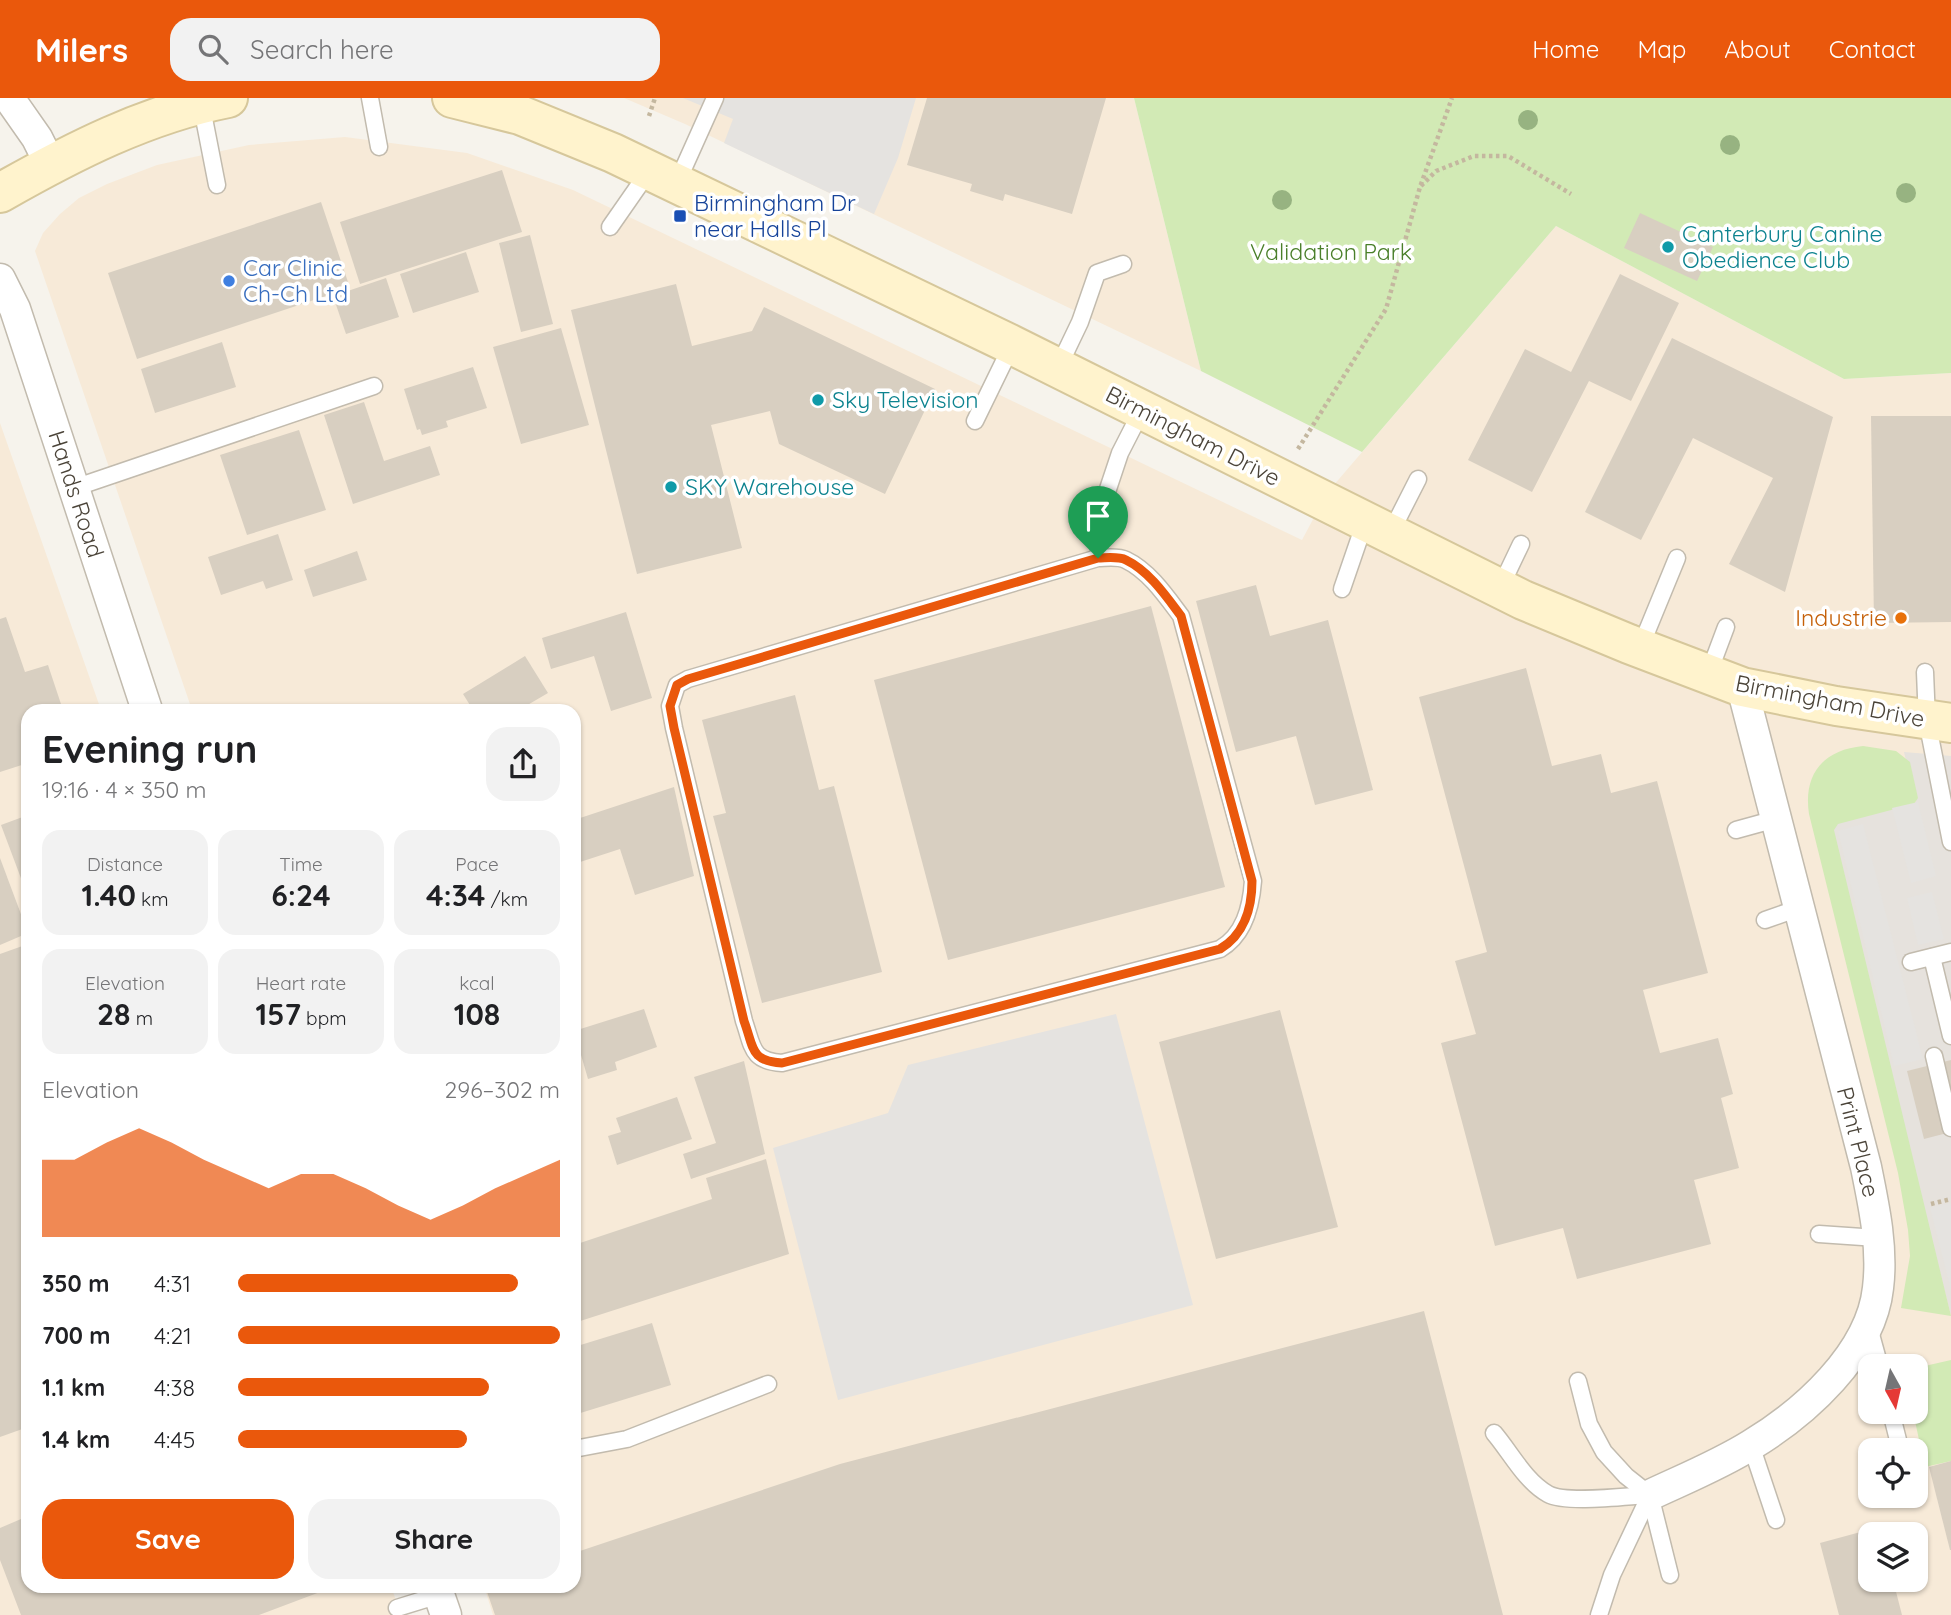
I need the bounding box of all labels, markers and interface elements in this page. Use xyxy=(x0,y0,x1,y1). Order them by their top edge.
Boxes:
search box xyxy=(170,18,660,81)
text: Milers xyxy=(35,29,128,70)
icon: search xyxy=(194,30,232,68)
text: Search here xyxy=(250,33,394,66)
text: Home xyxy=(1532,34,1599,64)
text: Map xyxy=(1637,34,1686,64)
text: About xyxy=(1724,34,1791,64)
text: Contact xyxy=(1829,34,1916,64)
place label: Birmingham Dr near Halls Pl xyxy=(694,188,856,243)
marker: Birmingham Dr near Halls Pl xyxy=(672,208,688,224)
place label: Canterbury Canine Obedience Club xyxy=(1682,219,1882,274)
park label: Validation Park xyxy=(1250,237,1412,266)
marker: Canterbury Canine Obedience Club xyxy=(1660,239,1676,255)
place label: Car Clinic Ch-Ch Ltd xyxy=(243,253,348,308)
marker: Car Clinic Ch-Ch Ltd xyxy=(221,273,237,289)
street label: Birmingham Drive xyxy=(1101,379,1285,492)
place label: Sky Television xyxy=(832,385,979,414)
marker: Sky Television xyxy=(810,392,826,408)
street label: Hands Road xyxy=(42,427,111,561)
place label: SKY Warehouse xyxy=(685,472,854,501)
marker: SKY Warehouse xyxy=(663,479,679,495)
pin xyxy=(1068,486,1128,558)
icon: arrive xyxy=(1079,497,1117,535)
place label: Industrie xyxy=(1795,603,1887,632)
marker: Industrie xyxy=(1893,610,1909,626)
street label: Birmingham Drive xyxy=(1733,668,1927,733)
text: Evening run xyxy=(42,725,257,773)
button: share xyxy=(486,727,560,801)
text: 19:16 · 4 × 350 m xyxy=(42,775,206,804)
text: Distance xyxy=(87,852,163,876)
text: Time xyxy=(279,852,323,876)
text: Pace xyxy=(455,852,499,876)
text: 1.40 xyxy=(82,876,136,914)
text: 6:24 xyxy=(271,876,331,914)
text: 4:34 xyxy=(426,876,485,914)
text: km xyxy=(136,887,169,911)
text: /km xyxy=(485,887,528,911)
text: Elevation xyxy=(85,971,165,995)
text: Heart rate xyxy=(256,971,346,995)
text: kcal xyxy=(459,971,495,995)
text: 28 xyxy=(97,995,131,1033)
text: 157 xyxy=(256,995,301,1033)
text: 108 xyxy=(454,995,500,1033)
text: m xyxy=(131,1006,153,1030)
text: bpm xyxy=(301,1006,346,1030)
text: Elevation xyxy=(42,1075,139,1104)
text: 296–302 m xyxy=(445,1075,560,1104)
street label: Print Place xyxy=(1831,1084,1886,1200)
text: 350 m xyxy=(42,1269,109,1298)
text: 4:31 xyxy=(154,1269,191,1298)
text: 700 m xyxy=(42,1321,111,1350)
text: 4:21 xyxy=(154,1321,192,1350)
north arrow xyxy=(1858,1354,1928,1424)
map controls xyxy=(1858,1354,1928,1592)
text: 1.1 km xyxy=(42,1373,105,1402)
text: 4:38 xyxy=(154,1373,195,1402)
text: 1.4 km xyxy=(42,1425,110,1454)
text: 4:45 xyxy=(154,1425,195,1454)
button: locate xyxy=(1858,1438,1928,1508)
button: Save xyxy=(42,1499,294,1579)
button: Share xyxy=(308,1499,560,1579)
button: layers xyxy=(1858,1522,1928,1592)

